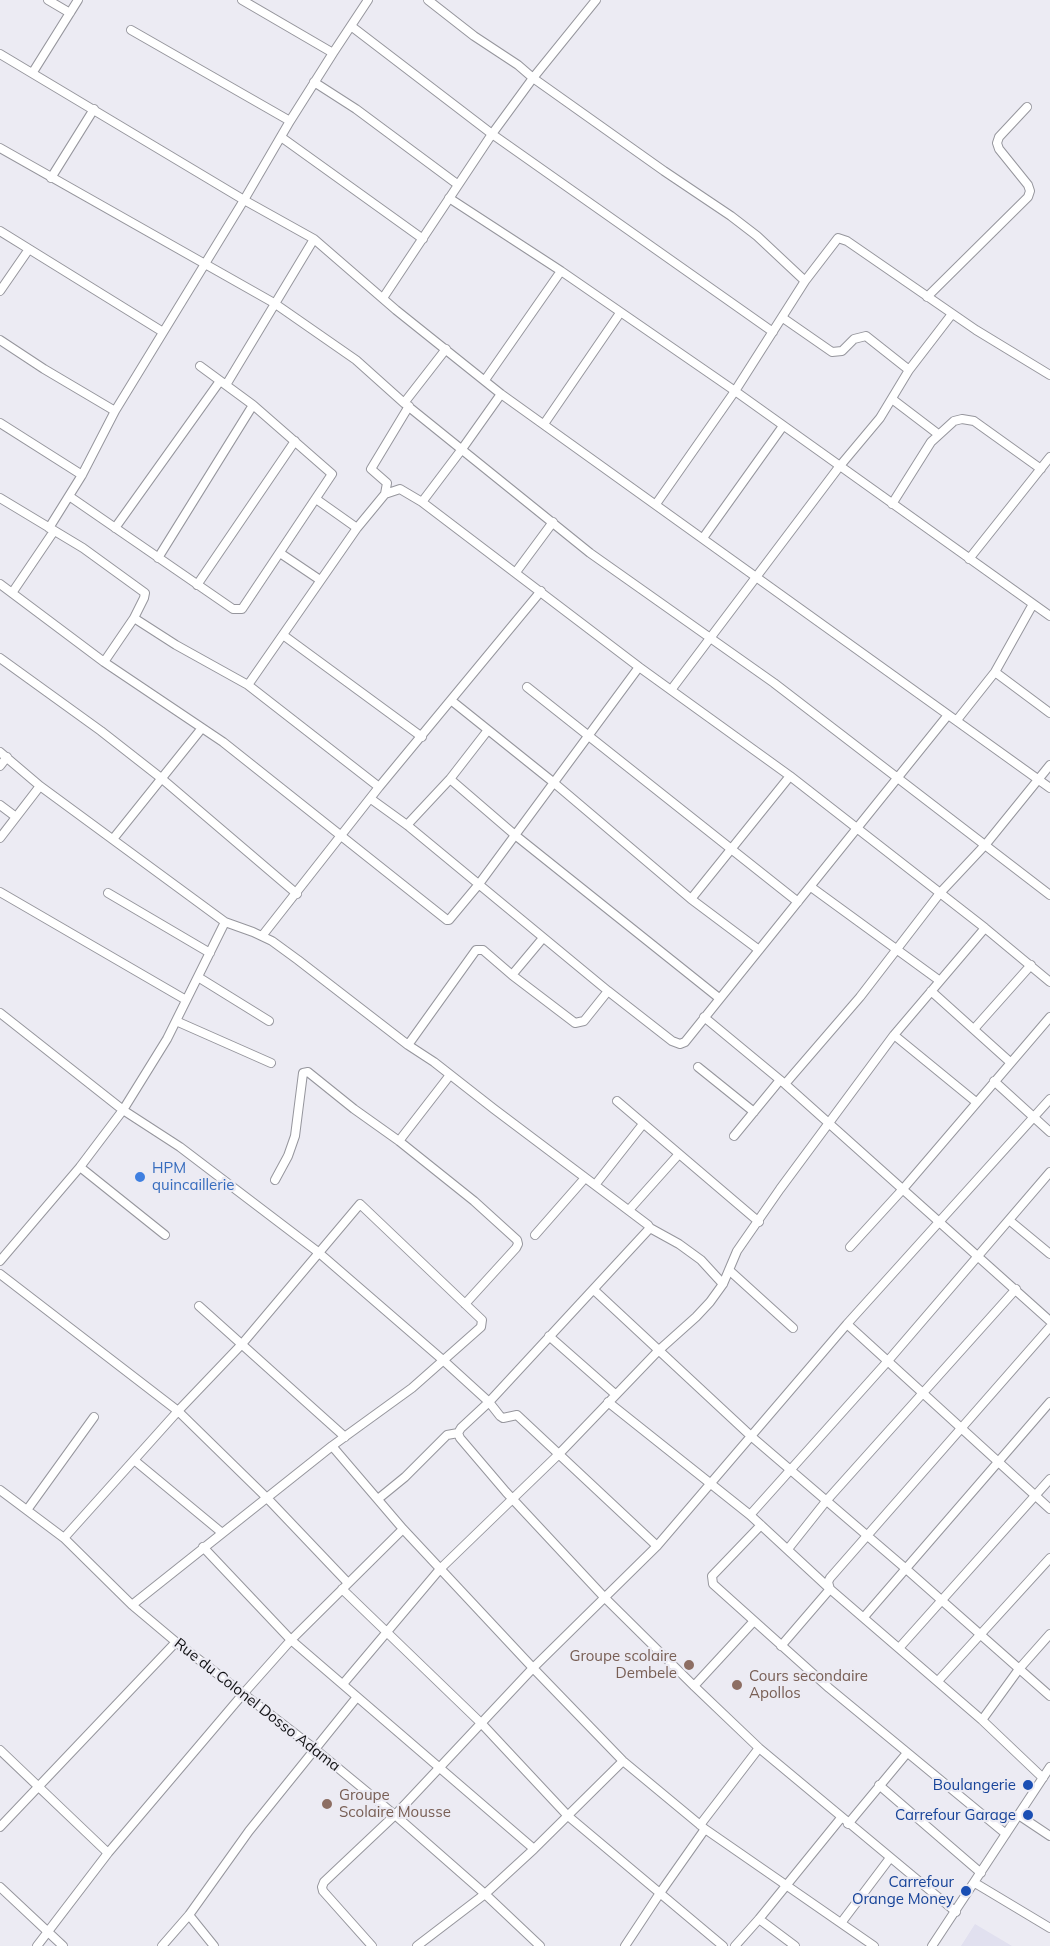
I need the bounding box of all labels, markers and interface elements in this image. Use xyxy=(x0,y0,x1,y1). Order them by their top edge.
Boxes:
place label: HPM quincaillerie xyxy=(152,1159,234,1194)
marker: HPM quincaillerie xyxy=(133,1170,147,1184)
street label: Rue du Colonel Dosso Adama xyxy=(170,1635,344,1775)
place label: Groupe scolaire Dembele xyxy=(569,1647,677,1682)
marker: Groupe scolaire Dembele xyxy=(682,1658,696,1672)
place label: Cours secondaire Apollos xyxy=(749,1667,868,1702)
marker: Cours secondaire Apollos xyxy=(730,1678,744,1692)
place label: Boulangerie xyxy=(933,1776,1016,1794)
marker: Boulangerie xyxy=(1021,1778,1035,1792)
place label: Groupe Scolaire Mousse xyxy=(339,1786,451,1821)
marker: Groupe Scolaire Mousse xyxy=(320,1797,334,1811)
place label: Carrefour Garage xyxy=(895,1806,1016,1824)
marker: Carrefour Garage xyxy=(1021,1808,1035,1822)
place label: Carrefour Orange Money xyxy=(852,1873,954,1908)
marker: Carrefour Orange Money xyxy=(959,1884,973,1898)

